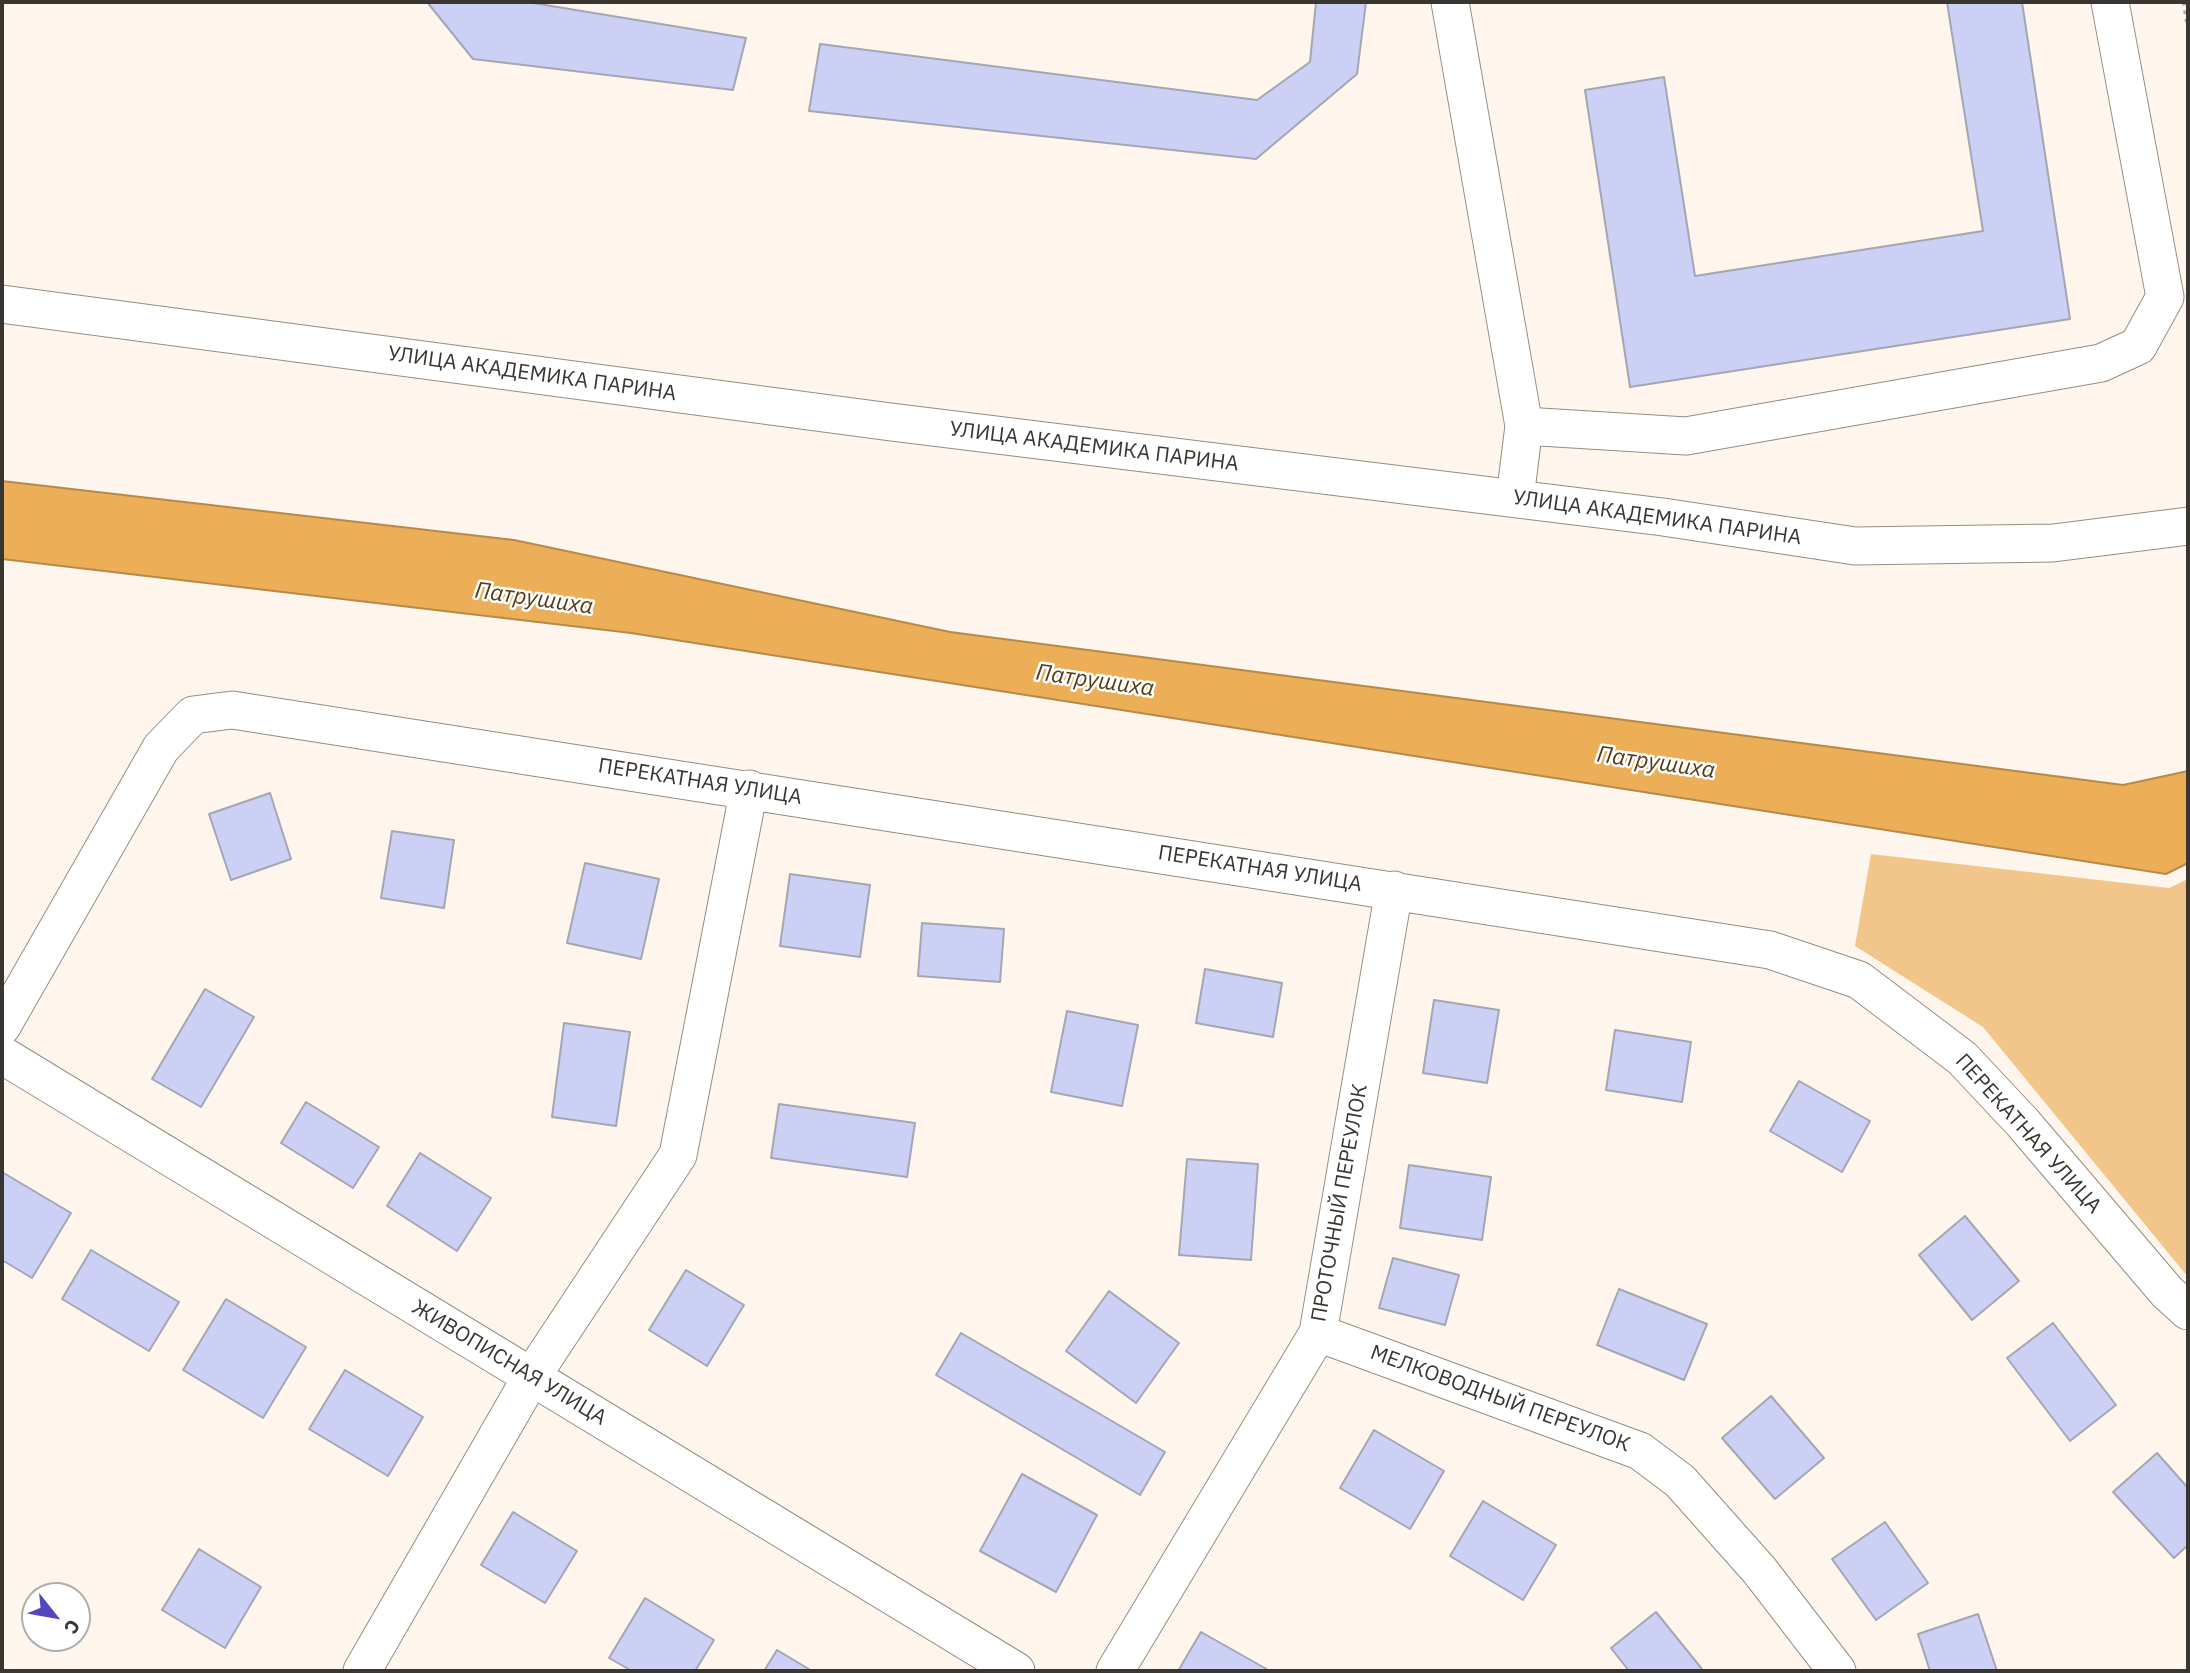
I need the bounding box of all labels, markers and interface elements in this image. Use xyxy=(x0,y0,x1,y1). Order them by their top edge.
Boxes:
street label: УЛИЦА АКАДЕМИКА ПАРИНА xyxy=(386,341,678,407)
street label: УЛИЦА АКАДЕМИКА ПАРИНА xyxy=(948,417,1240,477)
street label: УЛИЦА АКАДЕМИКА ПАРИНА xyxy=(1511,485,1803,551)
water label: Патрушиха xyxy=(473,577,595,621)
water label: Патрушиха xyxy=(1034,659,1156,703)
water label: Патрушиха xyxy=(1595,741,1717,785)
street label: ПЕРЕКАТНАЯ УЛИЦА xyxy=(596,753,804,811)
street label: ПЕРЕКАТНАЯ УЛИЦА xyxy=(1156,840,1364,898)
street label: ПЕРЕКАТНАЯ УЛИЦА xyxy=(1950,1049,2106,1219)
street label: ПРОТОЧНЫЙ ПЕРЕУЛОК xyxy=(1307,1082,1373,1324)
street label: ЖИВОПИСНАЯ УЛИЦА xyxy=(407,1295,611,1431)
street label: МЕЛКОВОДНЫЙ ПЕРЕУЛОК xyxy=(1367,1340,1633,1458)
north arrow xyxy=(21,1582,91,1652)
text: С xyxy=(59,1615,86,1638)

